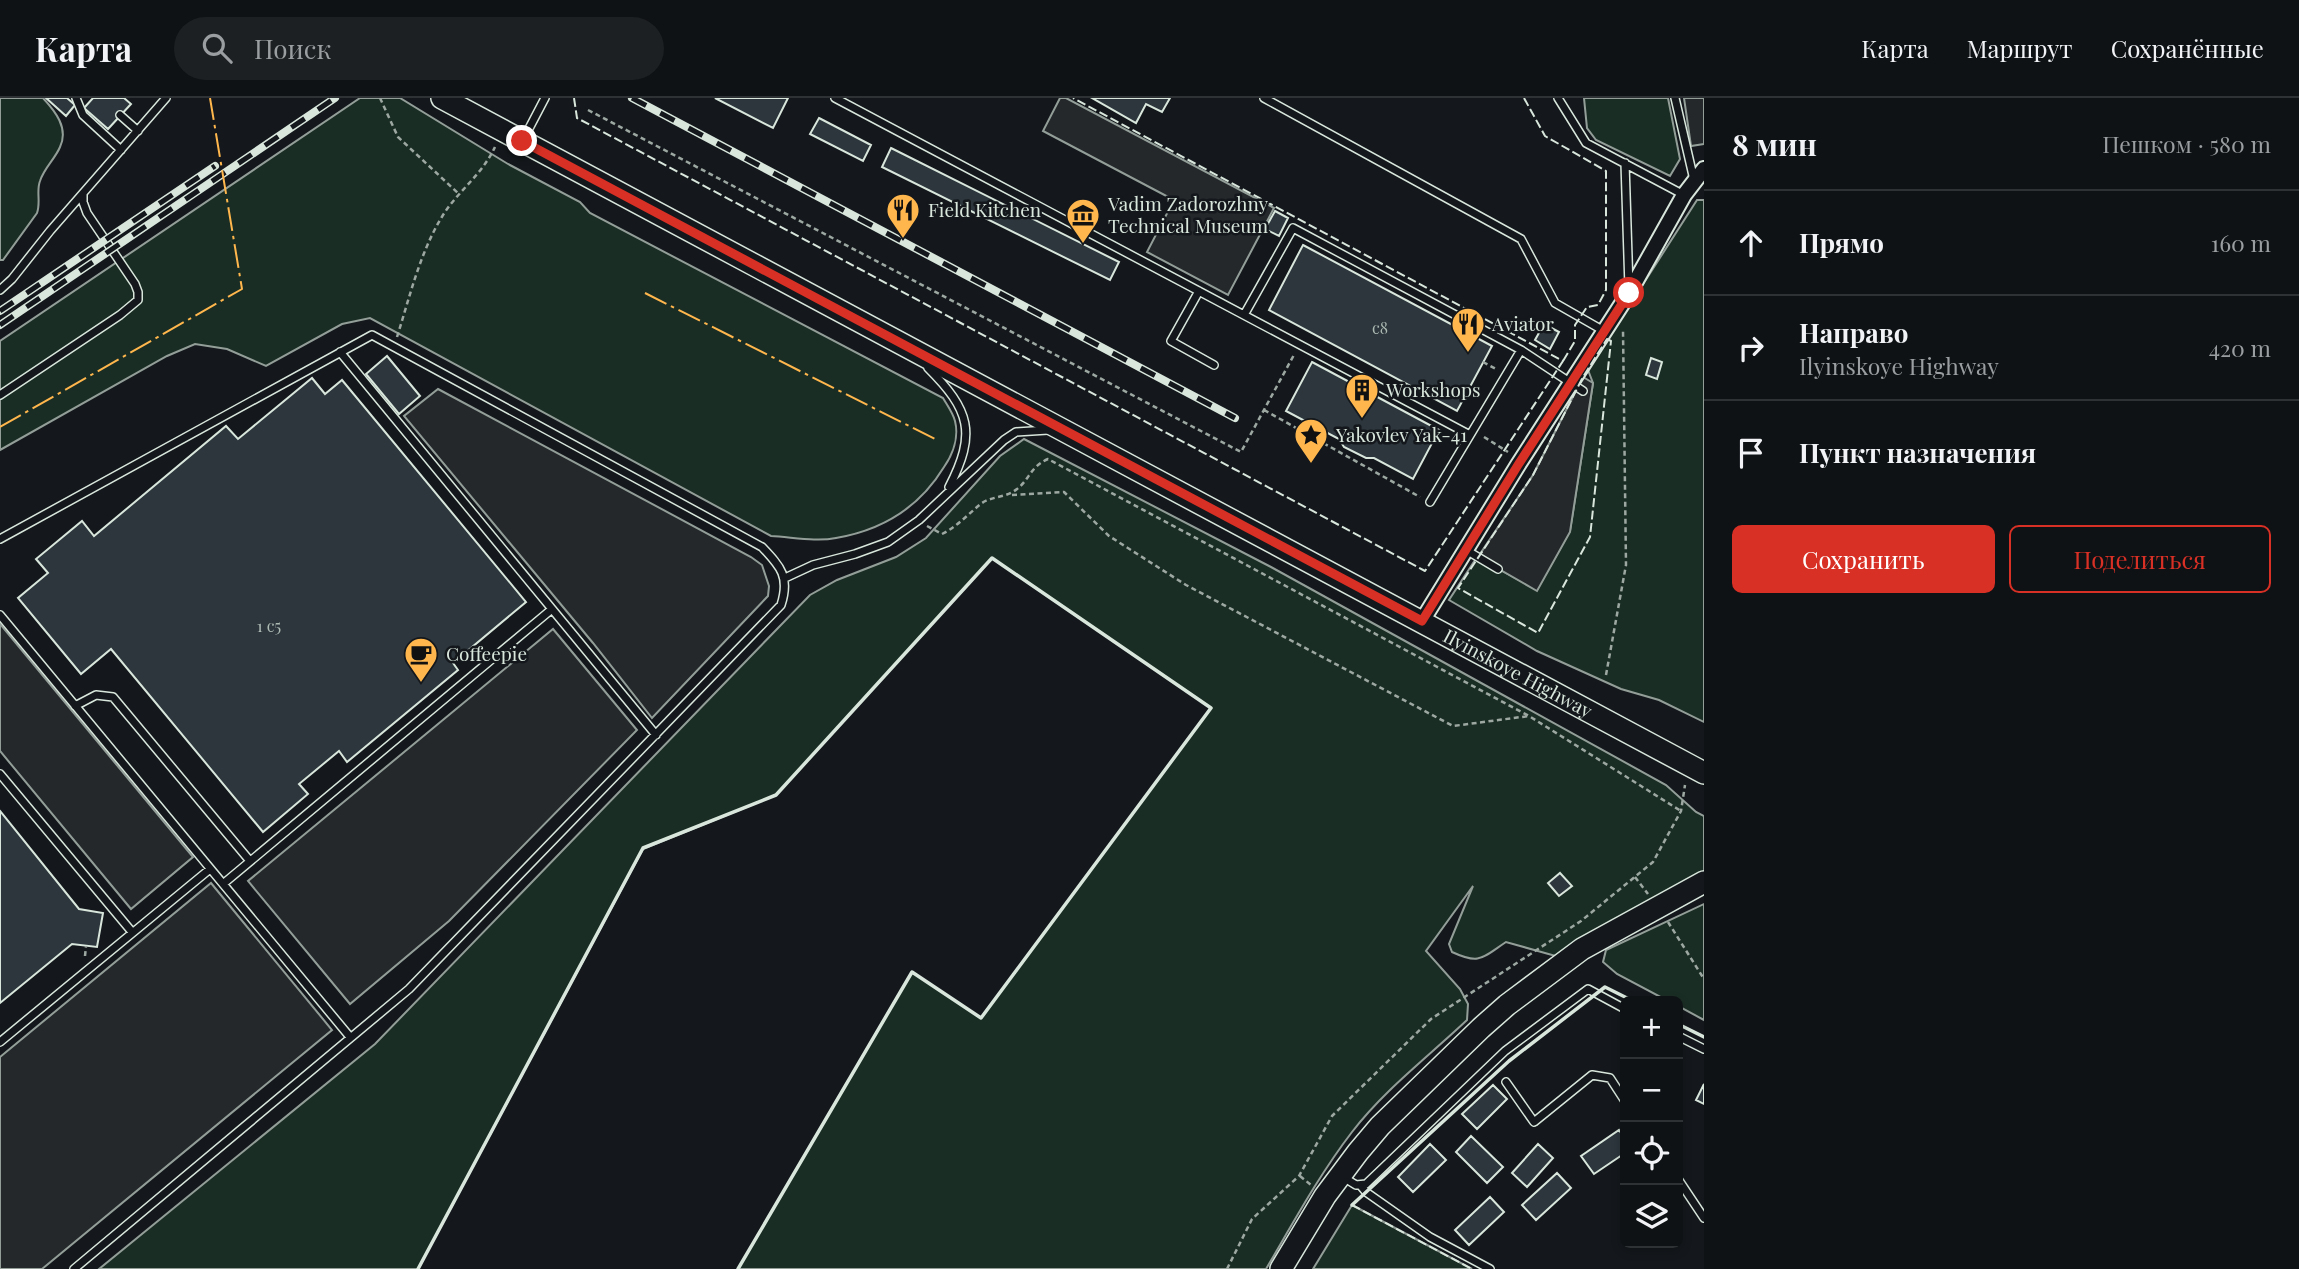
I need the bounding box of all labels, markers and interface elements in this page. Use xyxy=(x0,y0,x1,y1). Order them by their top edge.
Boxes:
search box xyxy=(174,17,664,80)
text: Карта xyxy=(35,26,132,70)
icon: search xyxy=(198,29,236,67)
text: Поиск xyxy=(254,31,331,66)
text: Карта xyxy=(1861,32,1929,64)
text: Маршрут xyxy=(1967,32,2073,64)
text: Сохранённые xyxy=(2111,32,2264,64)
text: 8 мин xyxy=(1732,124,1817,164)
route end xyxy=(506,125,537,156)
text: Пешком · 580 m xyxy=(2102,128,2271,159)
place label: Vadim Zadorozhny Technical Museum xyxy=(1107,190,1269,238)
restaurant icon: Field Kitchen xyxy=(884,191,922,240)
place label: Field Kitchen xyxy=(928,196,1042,222)
museum icon: Vadim Zadorozhny Technical Museum xyxy=(1064,196,1102,245)
icon: ahead xyxy=(1732,224,1770,262)
text: Прямо xyxy=(1799,225,1884,260)
text: 160 m xyxy=(2211,227,2271,258)
route start xyxy=(1613,277,1644,308)
restaurant icon: Aviator xyxy=(1449,305,1487,354)
place label: Aviator xyxy=(1491,310,1554,336)
text: Направо xyxy=(1799,315,1908,350)
house number: с8 xyxy=(1372,317,1388,338)
icon: right xyxy=(1732,329,1770,367)
text: 420 m xyxy=(2209,332,2271,363)
text: Ilyinskoye Highway xyxy=(1799,350,1999,381)
building icon: Workshops xyxy=(1343,371,1381,420)
place label: Workshops xyxy=(1385,376,1480,402)
place icon: Yakovlev Yak-41 xyxy=(1292,416,1330,465)
place label: Yakovlev Yak-41 xyxy=(1335,421,1467,447)
icon: arrive xyxy=(1732,434,1770,472)
text: Пункт назначения xyxy=(1799,435,2036,470)
button: Сохранить xyxy=(1732,525,1995,593)
button: Поделиться xyxy=(2009,525,2271,593)
house number: 1 с5 xyxy=(257,615,281,636)
street label: Ilyinskoye Highway xyxy=(1439,622,1598,723)
cafe icon: Coffeepie xyxy=(402,635,440,684)
place label: Coffeepie xyxy=(446,640,527,666)
map controls xyxy=(1620,996,1683,1248)
button: + xyxy=(1620,996,1683,1059)
button: − xyxy=(1620,1059,1683,1122)
button: locate xyxy=(1620,1122,1683,1185)
button: layers xyxy=(1620,1185,1683,1248)

